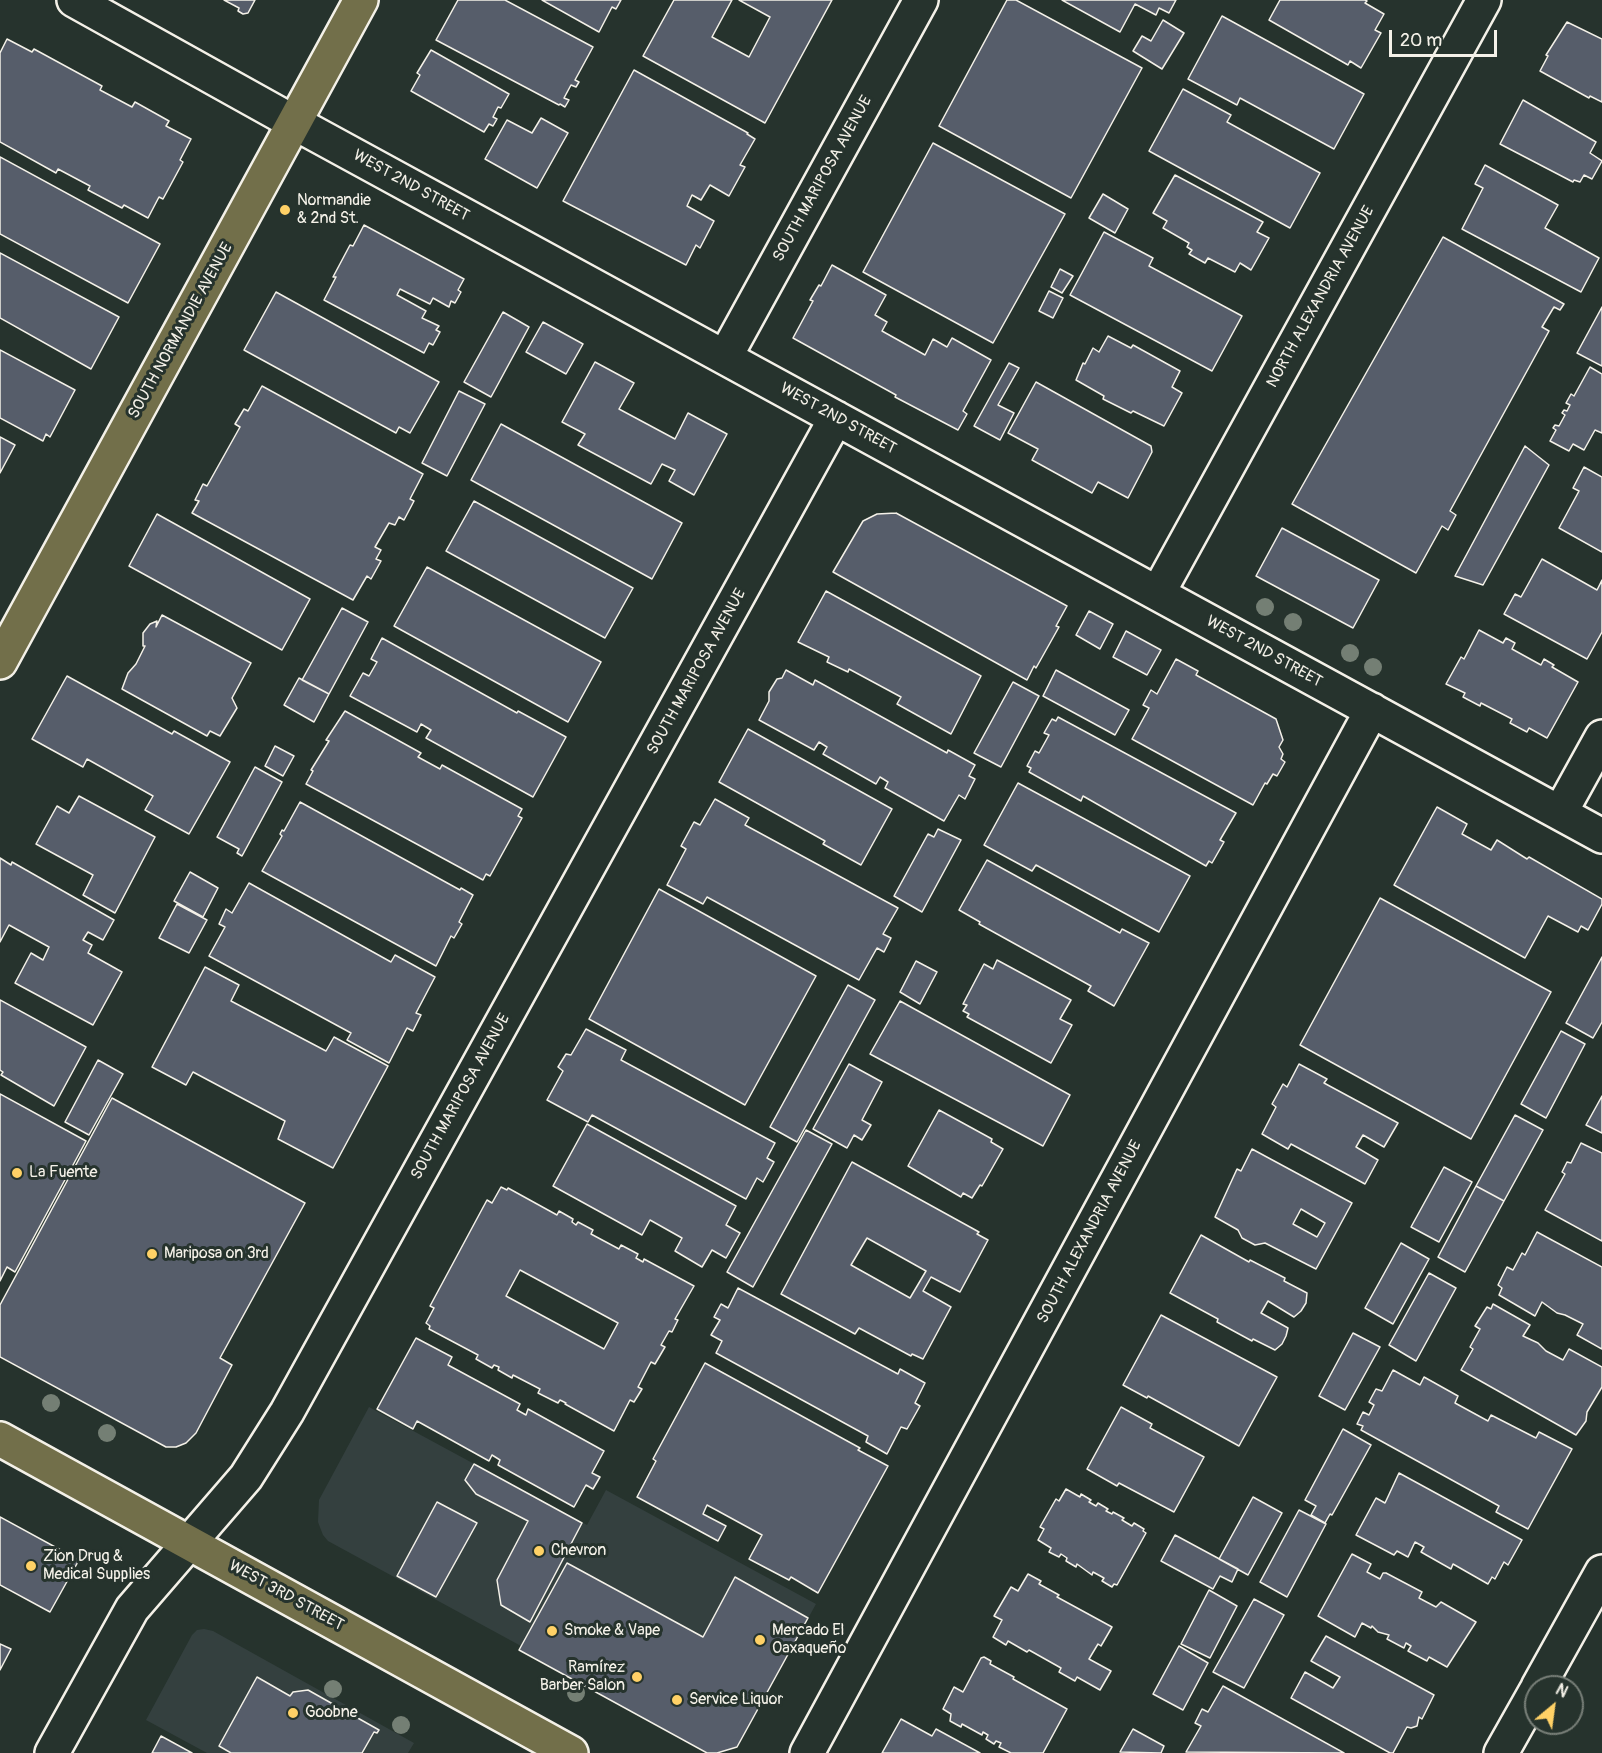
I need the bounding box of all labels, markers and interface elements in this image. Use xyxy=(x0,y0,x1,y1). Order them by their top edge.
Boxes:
scale bar xyxy=(1392,18,1500,56)
text: 20 m xyxy=(1400,29,1442,52)
street label: SOUTH MARIPOSA AVENUE xyxy=(769,93,877,265)
street label: WEST 2ND STREET xyxy=(350,146,472,226)
place label: Normandie & 2nd St. xyxy=(297,191,371,229)
marker: Normandie & 2nd St. xyxy=(278,203,292,217)
street label: NORTH ALEXANDRIA AVENUE xyxy=(1263,203,1379,391)
street label: SOUTH NORMANDIE AVENUE xyxy=(125,240,237,422)
street label: WEST 2ND STREET xyxy=(777,379,899,459)
street label: SOUTH MARIPOSA AVENUE xyxy=(643,586,751,758)
street label: WEST 2ND STREET xyxy=(1203,612,1325,692)
street label: SOUTH MARIPOSA AVENUE xyxy=(407,1011,515,1183)
street label: SOUTH ALEXANDRIA AVENUE xyxy=(1034,1137,1146,1327)
place label: La Fuente xyxy=(29,1163,97,1183)
marker: La Fuente xyxy=(10,1166,24,1180)
place label: Mariposa on 3rd xyxy=(164,1244,269,1264)
marker: Mariposa on 3rd xyxy=(145,1247,159,1261)
place label: Chevron xyxy=(551,1541,606,1561)
marker: Chevron xyxy=(532,1544,546,1558)
place label: Zion Drug & Medical Supplies xyxy=(43,1547,150,1585)
street label: WEST 3RD STREET xyxy=(225,1556,347,1636)
marker: Zion Drug & Medical Supplies xyxy=(24,1559,38,1573)
place label: Smoke & Vape xyxy=(564,1621,660,1641)
place label: Mercado El Oaxaqueño xyxy=(772,1621,846,1659)
marker: Smoke & Vape xyxy=(545,1624,559,1638)
marker: Mercado El Oaxaqueño xyxy=(753,1633,767,1647)
place label: Ramírez Barber Salon xyxy=(540,1658,625,1696)
marker: Ramírez Barber Salon xyxy=(630,1670,644,1684)
north arrow xyxy=(1524,1675,1584,1735)
text: N xyxy=(1552,1680,1571,1702)
place label: Service Liquor xyxy=(689,1690,783,1710)
marker: Service Liquor xyxy=(670,1693,684,1707)
place label: Goobne xyxy=(305,1703,358,1723)
marker: Goobne xyxy=(286,1706,300,1720)

